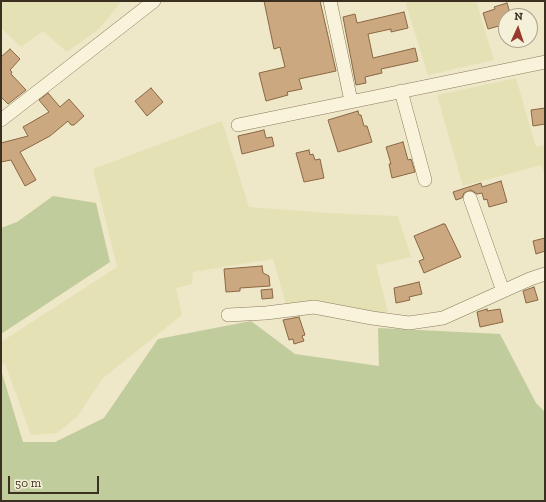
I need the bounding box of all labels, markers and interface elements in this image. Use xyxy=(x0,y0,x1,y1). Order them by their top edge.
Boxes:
north arrow xyxy=(498,8,538,48)
text: N xyxy=(514,10,523,23)
scale bar xyxy=(10,468,101,494)
text: 50 m xyxy=(15,476,41,490)

